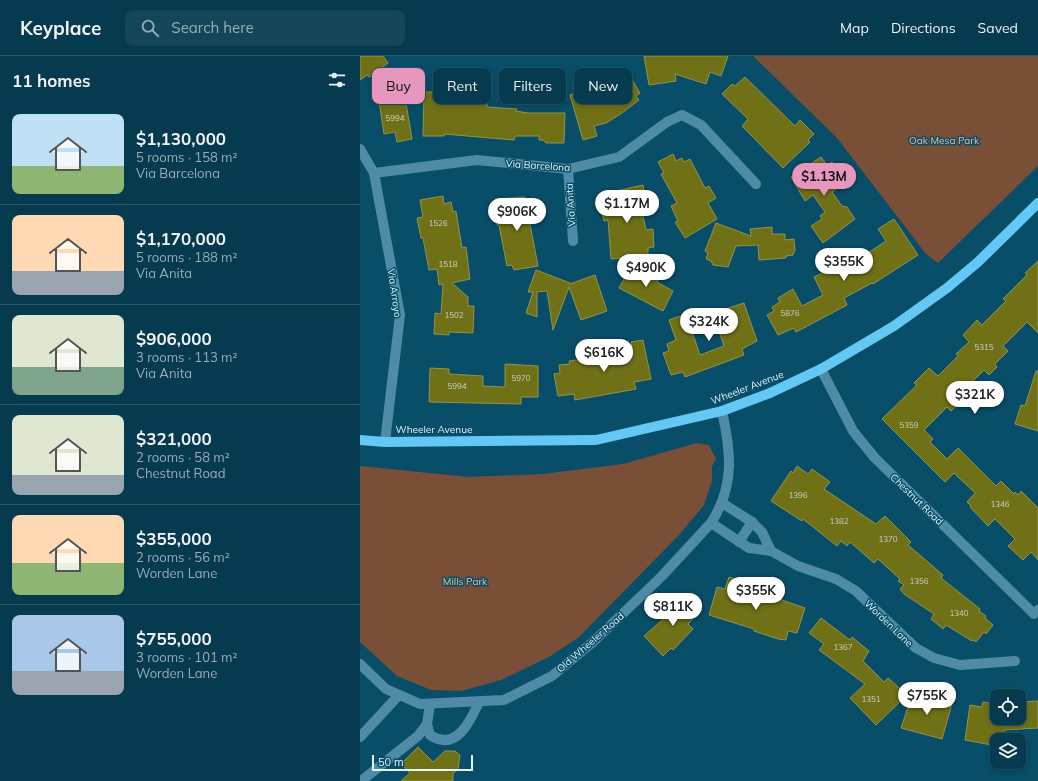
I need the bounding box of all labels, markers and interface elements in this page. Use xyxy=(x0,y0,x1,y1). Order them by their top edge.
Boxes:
search box xyxy=(125,10,405,46)
text: Keyplace xyxy=(20,16,101,40)
icon: search xyxy=(139,17,161,39)
text: Search here xyxy=(171,18,254,37)
text: Map xyxy=(840,19,869,37)
text: Directions xyxy=(891,19,956,37)
text: Saved xyxy=(978,19,1018,37)
chip: Buy xyxy=(372,68,425,104)
chip: Rent xyxy=(433,68,491,104)
chip: Filters xyxy=(499,68,566,104)
chip: New xyxy=(574,68,632,104)
icon: filters xyxy=(326,69,348,91)
text: 11 homes xyxy=(12,70,91,91)
house number: 5994 xyxy=(385,113,405,123)
text: $1,130,000 xyxy=(136,128,226,149)
icon: home xyxy=(44,130,92,178)
park label: Oak Mesa Park xyxy=(909,134,980,147)
text: 5 rooms · 158 m² xyxy=(136,149,237,165)
street label: Via Barcelona xyxy=(505,157,571,174)
pin: $1.13M xyxy=(791,163,857,197)
text: Via Barcelona xyxy=(136,165,220,181)
text: $1.13M xyxy=(801,168,847,184)
street label: Via Anita xyxy=(563,183,578,227)
pin: $1.17M xyxy=(594,190,660,224)
text: $1.17M xyxy=(604,195,650,211)
pin: $906K xyxy=(489,198,545,232)
text: $906K xyxy=(497,203,537,219)
house number: 1526 xyxy=(428,218,448,228)
text: $1,170,000 xyxy=(136,228,226,249)
icon: home xyxy=(44,231,92,279)
pin: $355K xyxy=(816,248,872,282)
text: 5 rooms · 188 m² xyxy=(136,249,237,265)
text: $355K xyxy=(824,253,864,269)
pin: $490K xyxy=(618,254,674,288)
house number: 1518 xyxy=(438,259,458,269)
text: $490K xyxy=(626,259,666,275)
text: Via Anita xyxy=(136,265,192,281)
street label: Via Arroyo xyxy=(385,268,404,319)
pin: $324K xyxy=(681,308,737,342)
house number: 5876 xyxy=(780,308,800,318)
house number: 1502 xyxy=(444,310,464,320)
text: $324K xyxy=(689,313,729,329)
text: $906,000 xyxy=(136,328,212,349)
icon: home xyxy=(44,331,92,379)
pin: $616K xyxy=(576,339,632,373)
house number: 5315 xyxy=(974,342,994,352)
text: $616K xyxy=(584,344,624,360)
text: 3 rooms · 113 m² xyxy=(136,349,237,365)
text: Via Anita xyxy=(136,365,192,381)
street label: Wheeler Avenue xyxy=(709,368,785,407)
house number: 5970 xyxy=(511,373,531,383)
house number: 5994 xyxy=(447,381,467,391)
pin: $321K xyxy=(947,381,1003,415)
text: $321K xyxy=(955,386,995,402)
house number: 5359 xyxy=(899,420,919,430)
street label: Wheeler Avenue xyxy=(396,423,472,436)
text: $321,000 xyxy=(136,428,212,449)
icon: home xyxy=(44,431,92,479)
text: 2 rooms · 58 m² xyxy=(136,449,230,465)
text: Chestnut Road xyxy=(136,465,225,481)
street label: Chestnut Road xyxy=(887,471,946,528)
house number: 1396 xyxy=(788,490,808,500)
house number: 1346 xyxy=(990,499,1010,509)
house number: 1382 xyxy=(829,516,849,526)
text: $355,000 xyxy=(136,528,212,549)
icon: home xyxy=(44,531,92,579)
house number: 1370 xyxy=(878,534,898,544)
text: 2 rooms · 56 m² xyxy=(136,549,230,565)
text: Worden Lane xyxy=(136,565,217,581)
park label: Mills Park xyxy=(443,575,488,588)
house number: 1356 xyxy=(909,576,929,586)
pin: $355K xyxy=(728,577,784,611)
text: $355K xyxy=(736,582,776,598)
pin: $811K xyxy=(645,593,701,627)
street label: Worden Lane xyxy=(862,597,916,650)
text: $811K xyxy=(653,598,693,614)
house number: 1340 xyxy=(949,608,969,618)
street label: Old Wheeler Road xyxy=(554,610,627,675)
text: $755,000 xyxy=(136,628,212,649)
icon: home xyxy=(44,631,92,679)
house number: 1367 xyxy=(833,642,853,652)
text: 3 rooms · 101 m² xyxy=(136,649,237,665)
text: Worden Lane xyxy=(136,665,217,681)
pin: $755K xyxy=(899,682,955,716)
text: $755K xyxy=(907,687,947,703)
map controls xyxy=(990,689,1026,769)
button: locate xyxy=(990,689,1026,725)
house number: 1351 xyxy=(861,694,881,704)
button: layers xyxy=(990,733,1026,769)
scale bar xyxy=(372,753,473,772)
text: 50 m xyxy=(378,755,404,769)

